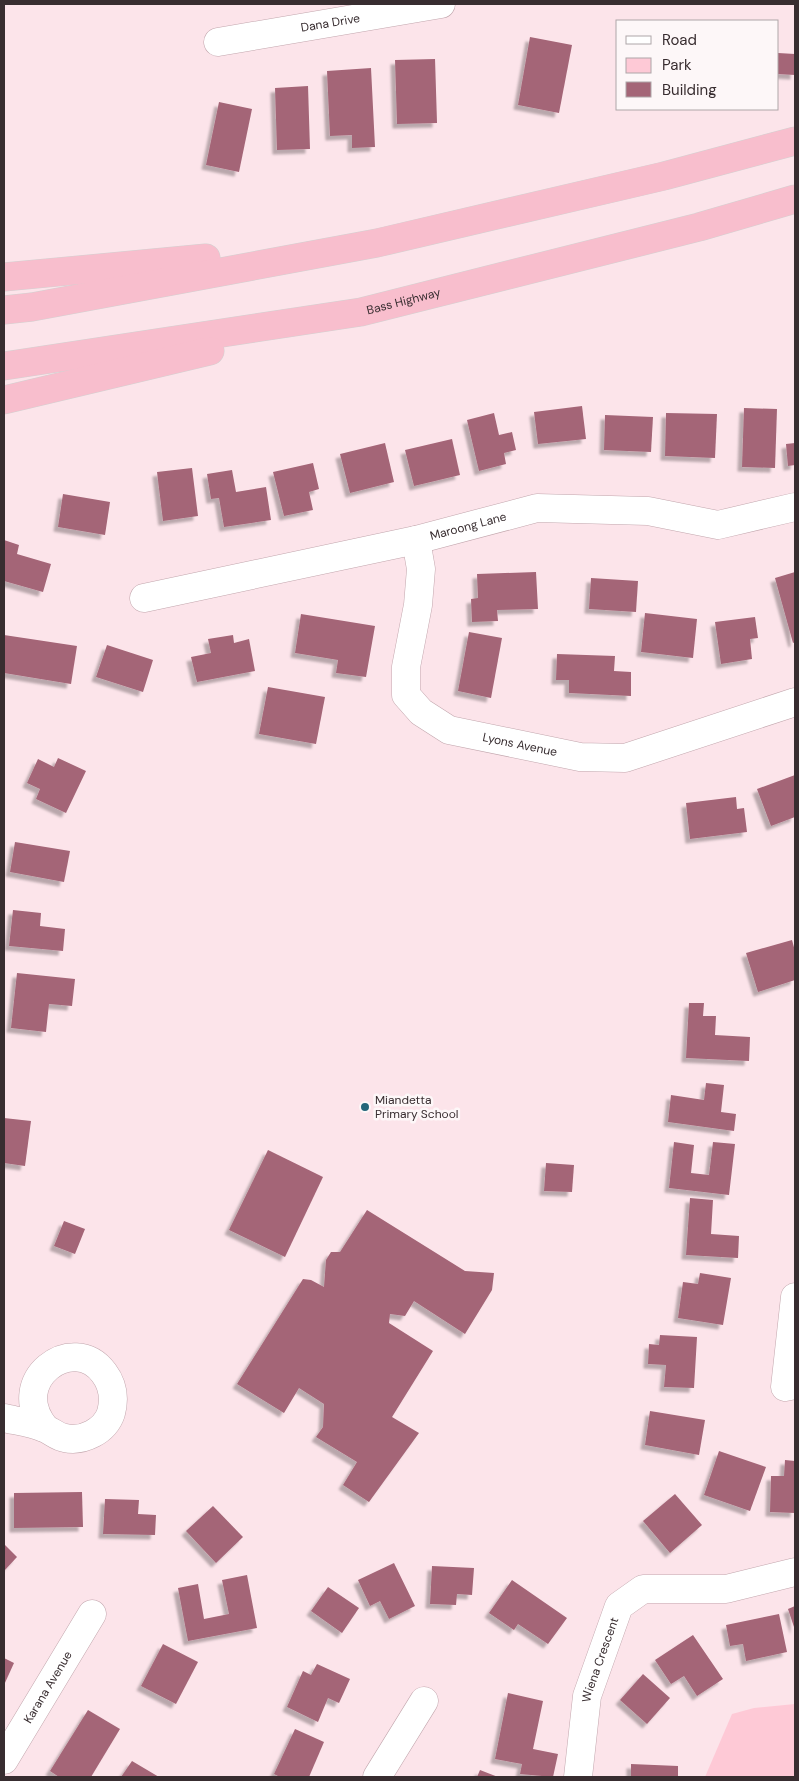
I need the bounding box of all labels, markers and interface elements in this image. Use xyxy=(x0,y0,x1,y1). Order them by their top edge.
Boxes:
street label: Dana Drive xyxy=(300,10,361,36)
legend xyxy=(616,20,779,110)
text: Road xyxy=(662,30,697,50)
text: Park xyxy=(662,55,692,75)
text: Building xyxy=(662,80,717,100)
street label: Bass Highway xyxy=(365,284,443,318)
street label: Maroong Lane xyxy=(428,508,508,544)
street label: Lyons Avenue xyxy=(481,729,559,760)
place label: Miandetta Primary School xyxy=(375,1092,458,1122)
marker: Miandetta Primary School xyxy=(359,1101,371,1113)
street label: Wiena Crescent xyxy=(578,1615,622,1703)
street label: Karana Avenue xyxy=(20,1648,76,1726)

